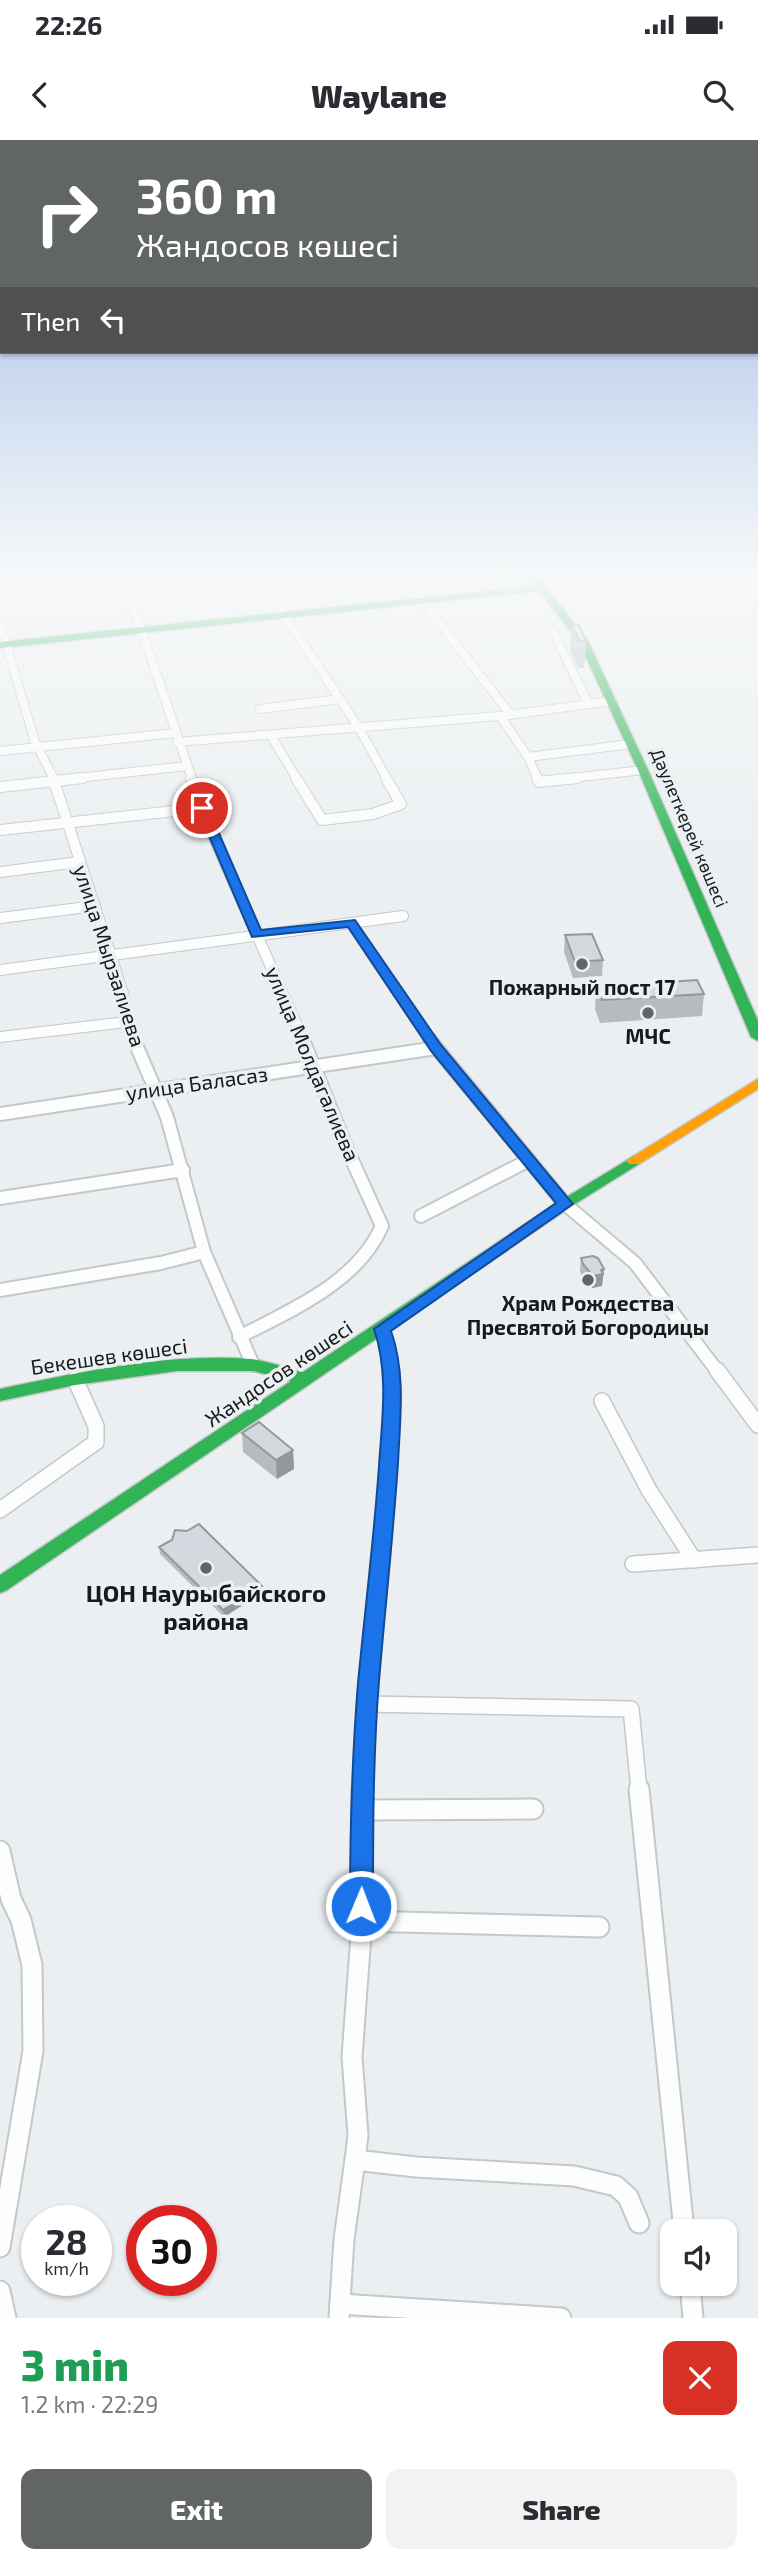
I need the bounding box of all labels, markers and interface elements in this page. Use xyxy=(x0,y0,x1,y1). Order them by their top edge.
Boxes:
text: 22:26 xyxy=(35,9,102,40)
icon: back xyxy=(21,76,59,114)
text: Waylane xyxy=(311,76,447,114)
icon: search xyxy=(699,76,737,114)
text: 360 m xyxy=(136,165,277,224)
icon: right xyxy=(21,168,112,259)
text: Жандосов көшесі xyxy=(136,225,399,263)
icon: left xyxy=(94,301,132,339)
text: Then xyxy=(21,305,80,336)
street label: Дәулеткерей көшесі xyxy=(646,745,733,911)
pin xyxy=(172,778,232,838)
icon: arrive xyxy=(183,789,221,827)
street label: улица Мырзалиева xyxy=(68,861,152,1050)
marker: Пожарный пост 17 xyxy=(574,956,590,972)
street label: улица Молдагалиева xyxy=(260,962,366,1165)
place label: Пожарный пост 17 xyxy=(489,974,675,999)
marker: МЧС xyxy=(640,1005,656,1021)
place label: МЧС xyxy=(625,1023,671,1048)
street label: улица Баласаз xyxy=(124,1060,270,1106)
marker: Храм Рождества Пресвятой Богородицы xyxy=(580,1272,596,1288)
place label: Храм Рождества Пресвятой Богородицы xyxy=(467,1290,709,1339)
street label: Жандосов көшесі xyxy=(200,1314,357,1431)
street label: Бекешев көшесі xyxy=(29,1332,189,1379)
marker: ЦОН Наурыбайского района xyxy=(198,1560,214,1576)
place label: ЦОН Наурыбайского района xyxy=(86,1578,326,1635)
position arrow xyxy=(324,1869,398,1943)
speed limit sign: 30 xyxy=(126,2205,217,2296)
map controls xyxy=(660,2219,737,2296)
button: sound xyxy=(660,2219,737,2296)
text: 28 xyxy=(45,2220,88,2262)
text: km/h xyxy=(44,2257,89,2279)
text: 3 min xyxy=(21,2339,129,2389)
button: close xyxy=(663,2341,737,2415)
text: 1.2 km · 22:29 xyxy=(21,2390,158,2418)
button: Exit xyxy=(21,2469,372,2549)
button: Share xyxy=(386,2469,737,2549)

